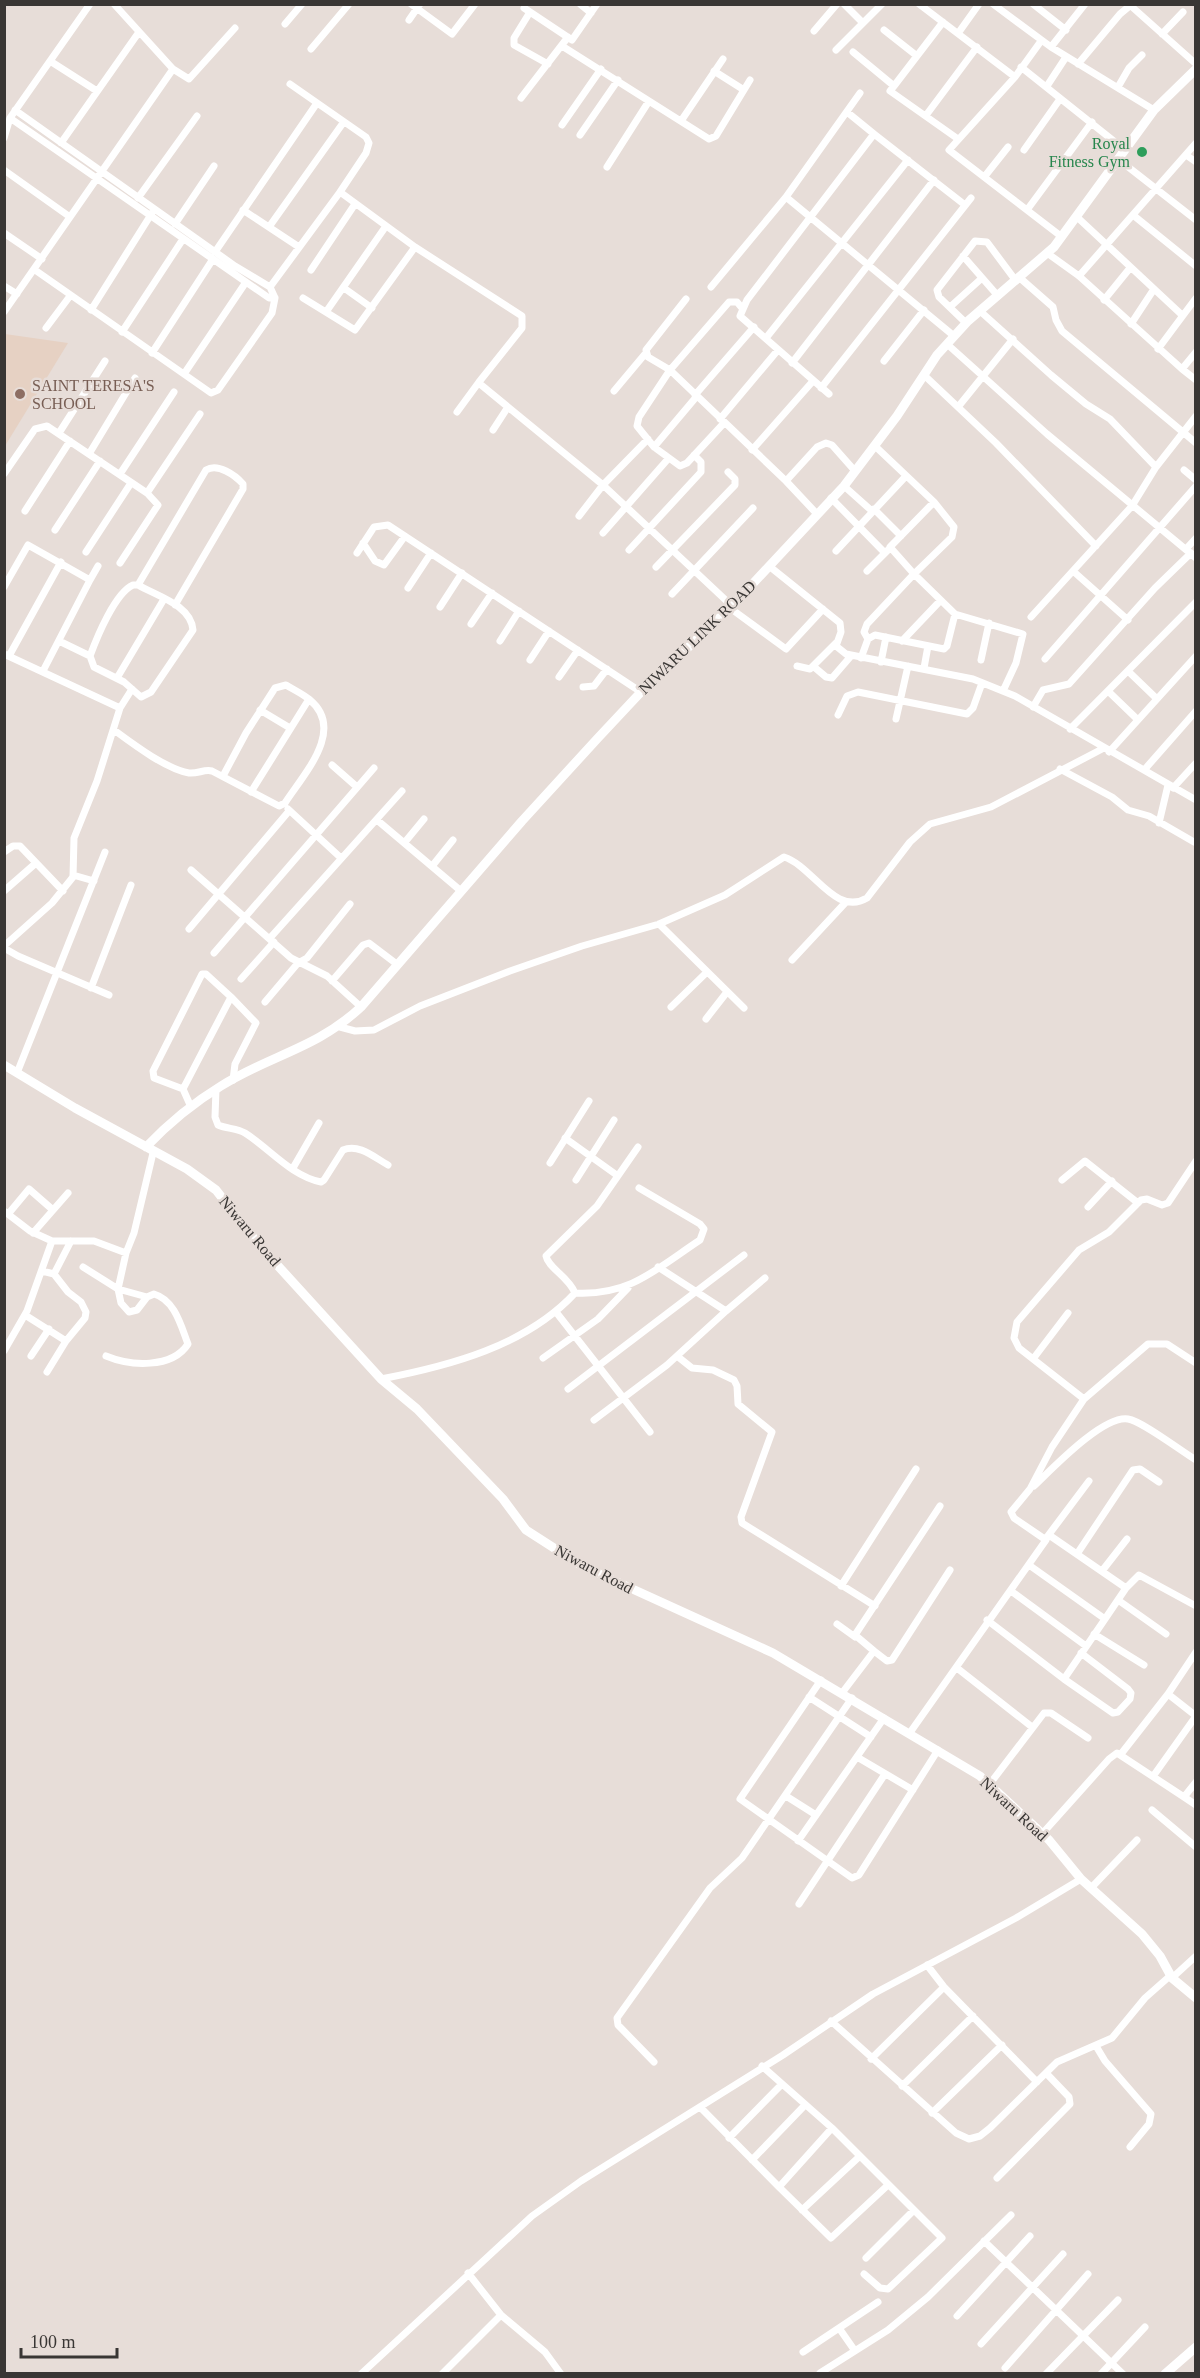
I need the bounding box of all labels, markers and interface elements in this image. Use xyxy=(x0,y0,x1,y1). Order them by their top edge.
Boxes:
place label: Royal Fitness Gym xyxy=(1049,135,1131,171)
marker: Royal Fitness Gym xyxy=(1135,145,1149,159)
place label: SAINT TERESA'S SCHOOL xyxy=(32,377,155,412)
marker: SAINT TERESA'S SCHOOL xyxy=(13,387,27,401)
street label: NIWARU LINK ROAD xyxy=(635,577,759,697)
street label: Niwaru Road xyxy=(216,1193,284,1269)
street label: Niwaru Road xyxy=(552,1541,636,1597)
street label: Niwaru Road xyxy=(977,1774,1051,1844)
scale bar xyxy=(21,2321,117,2359)
text: 100 m xyxy=(30,2332,76,2352)

